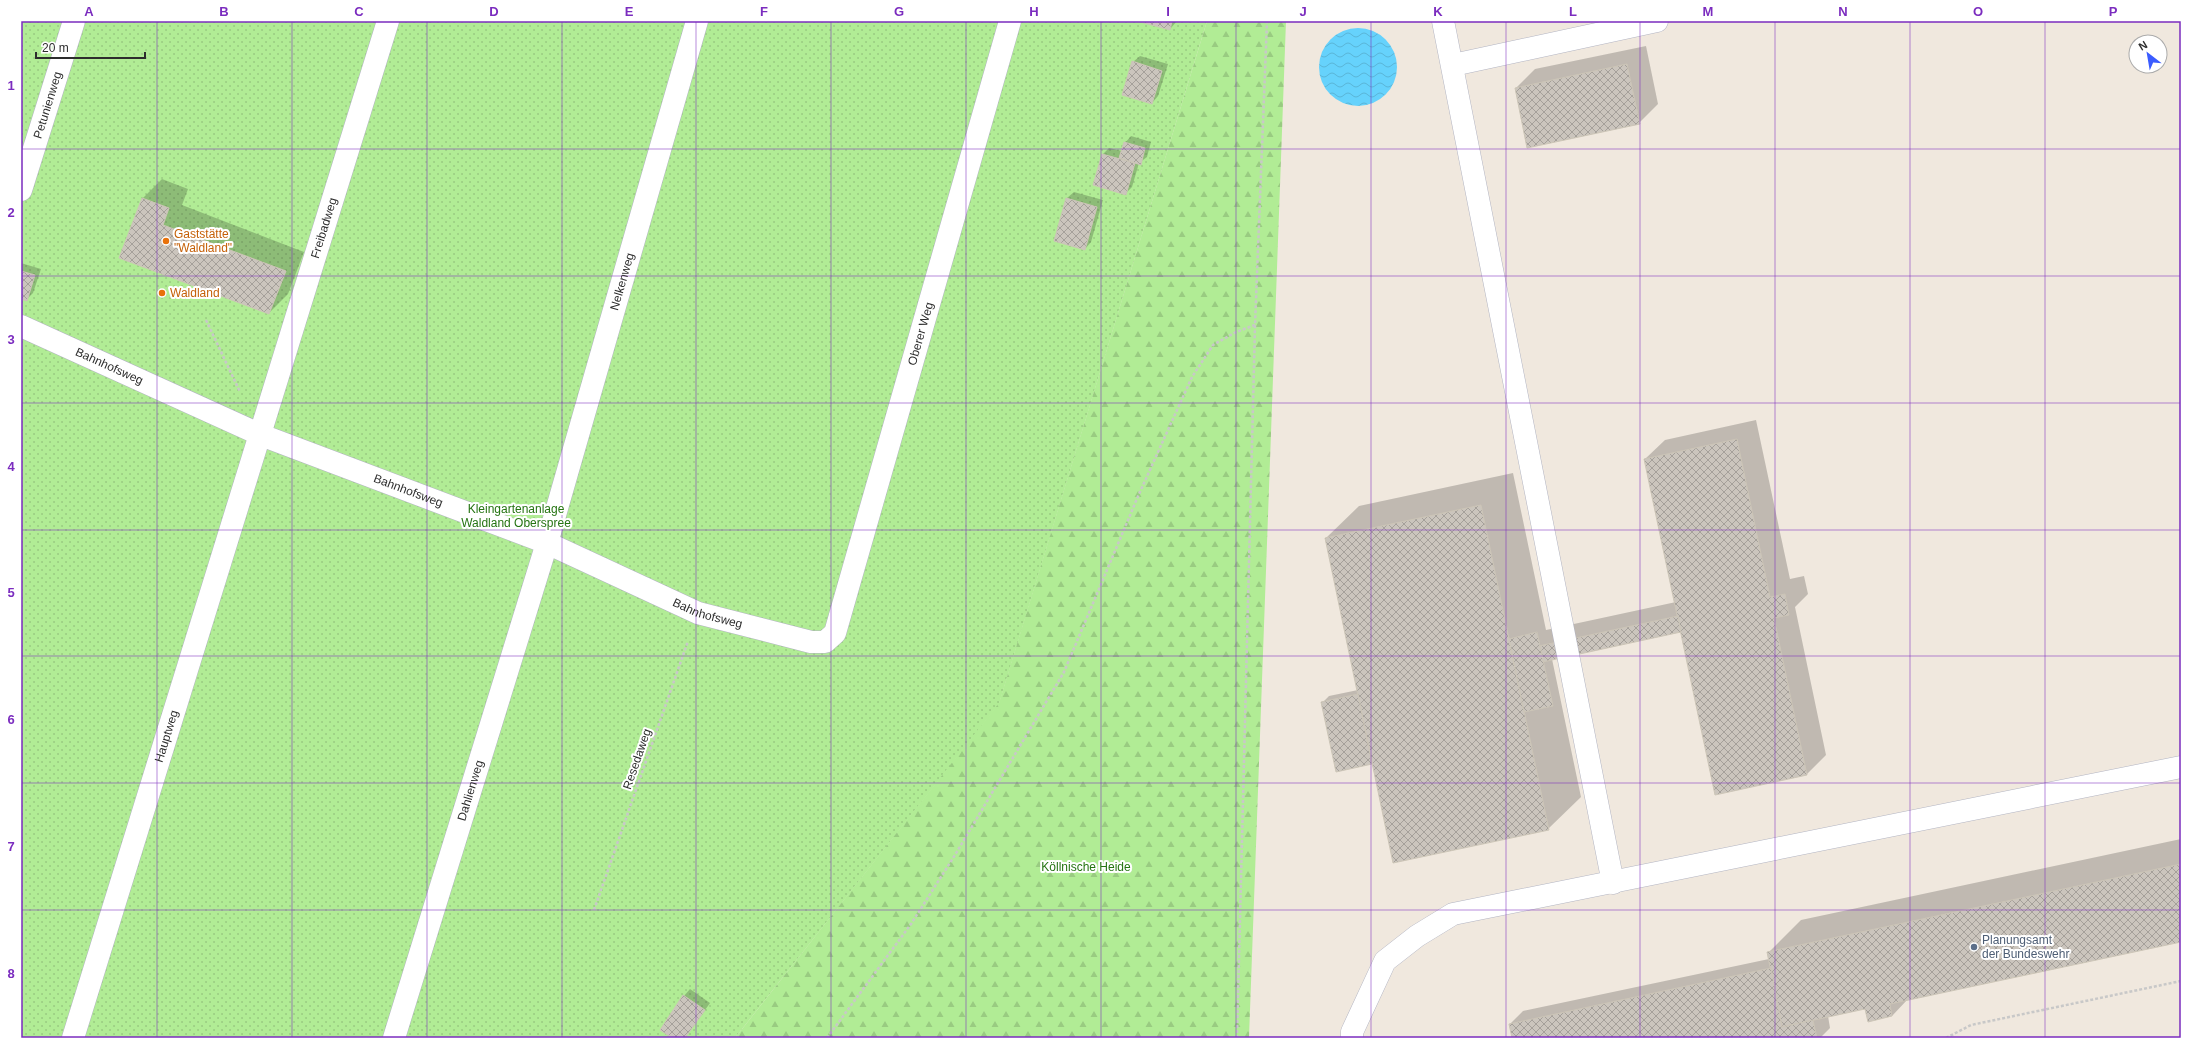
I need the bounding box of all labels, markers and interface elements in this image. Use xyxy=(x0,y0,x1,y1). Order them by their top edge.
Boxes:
text: A xyxy=(84,4,94,19)
text: B xyxy=(219,4,229,19)
text: C xyxy=(354,4,364,19)
text: D xyxy=(489,4,499,19)
text: E xyxy=(625,4,634,19)
text: F xyxy=(760,4,768,19)
text: G xyxy=(894,4,904,19)
text: H xyxy=(1029,4,1039,19)
text: I xyxy=(1166,4,1170,19)
text: J xyxy=(1299,4,1307,19)
text: K xyxy=(1433,4,1443,19)
text: L xyxy=(1569,4,1577,19)
text: M xyxy=(1703,4,1713,19)
text: N xyxy=(1838,4,1848,19)
text: O xyxy=(1973,4,1983,19)
text: P xyxy=(2109,4,2118,19)
scale bar xyxy=(36,34,145,60)
north arrow xyxy=(2128,34,2168,74)
text: N xyxy=(2136,38,2149,53)
text: 20 m xyxy=(42,41,69,55)
street label: Petunienweg xyxy=(31,70,65,140)
text: 1 xyxy=(7,78,15,93)
street label: Freibadweg xyxy=(308,196,340,260)
text: 2 xyxy=(7,205,15,220)
place label: Gaststätte "Waldland" xyxy=(174,227,232,255)
marker: Gaststätte "Waldland" xyxy=(161,236,171,246)
street label: Nelkenweg xyxy=(607,251,637,312)
place label: Waldland xyxy=(170,286,220,300)
marker: Waldland xyxy=(157,288,167,298)
street label: Oberer Weg xyxy=(905,301,936,367)
text: 3 xyxy=(7,332,15,347)
street label: Bahnhofsweg xyxy=(73,345,145,388)
text: 4 xyxy=(7,459,15,474)
street label: Bahnhofsweg xyxy=(372,471,445,510)
park label: Kleingartenanlage Waldland Oberspree xyxy=(461,502,571,530)
text: 5 xyxy=(7,585,15,600)
street label: Bahnhofsweg xyxy=(670,595,744,631)
street label: Hauptweg xyxy=(152,708,181,764)
text: 6 xyxy=(7,712,15,727)
street label: Resedaweg xyxy=(620,727,654,791)
street label: Dahlienweg xyxy=(455,758,486,823)
text: 7 xyxy=(7,839,15,854)
park label: Köllnische Heide xyxy=(1041,860,1131,874)
place label: Planungsamt der Bundeswehr xyxy=(1982,933,2069,961)
marker: Planungsamt der Bundeswehr xyxy=(1969,942,1979,952)
text: 8 xyxy=(7,966,15,981)

